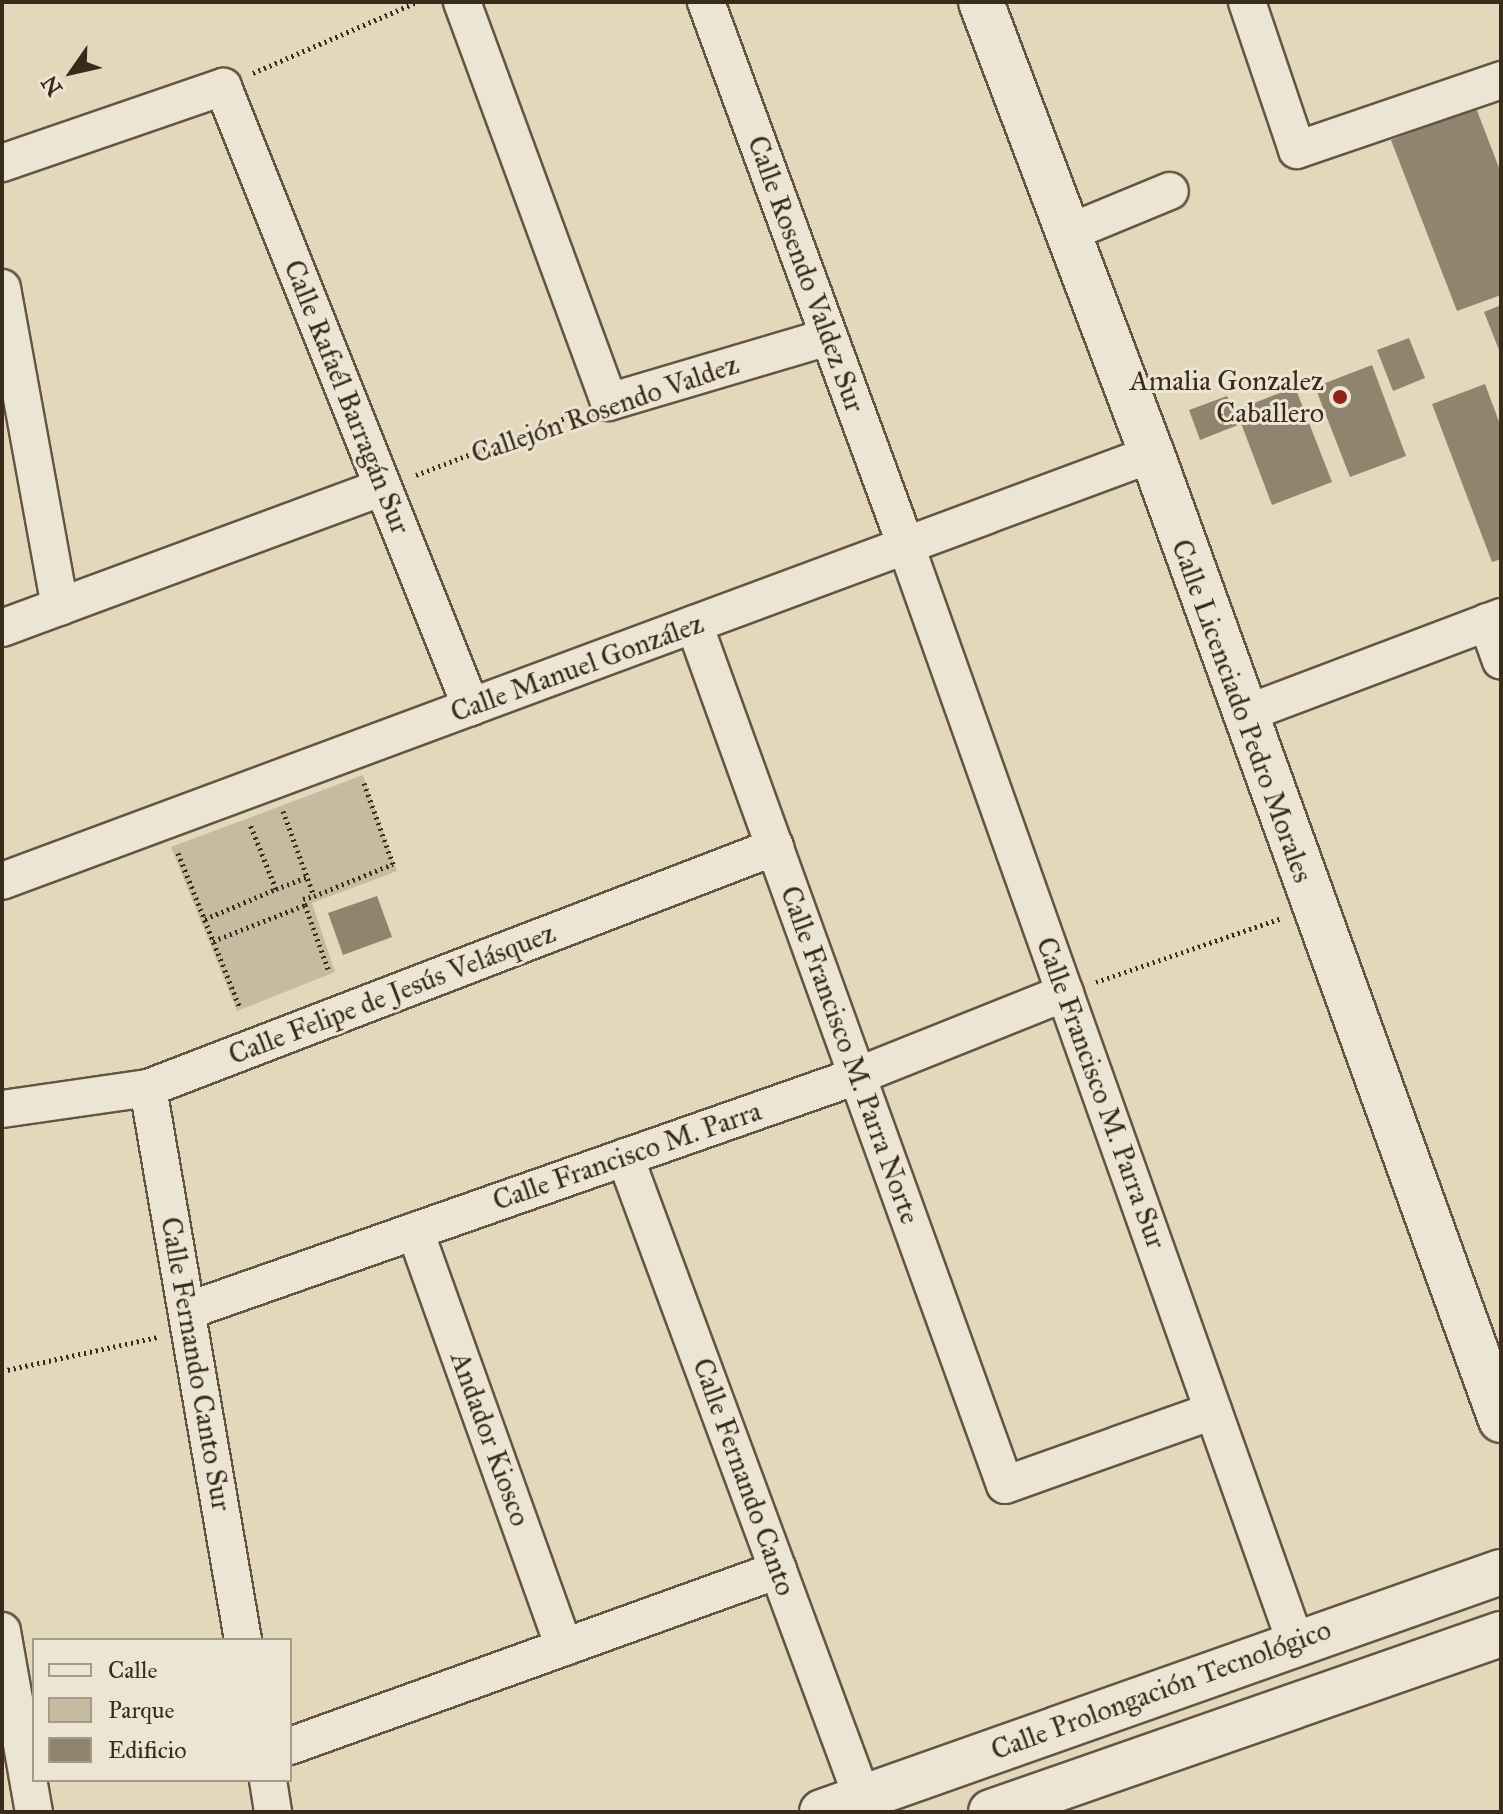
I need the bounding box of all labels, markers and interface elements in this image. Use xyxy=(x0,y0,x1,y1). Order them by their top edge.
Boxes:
north arrow xyxy=(32,32,112,112)
text: N xyxy=(35,70,68,101)
street label: Calle Rosendo Valdez Sur xyxy=(740,131,872,417)
street label: Calle Rafaél Barragán Sur xyxy=(277,255,417,539)
street label: Callejón Rosendo Valdez xyxy=(467,347,743,471)
place label: Amalia Gonzalez Caballero xyxy=(1130,364,1324,430)
marker: Amalia Gonzalez Caballero xyxy=(1331,388,1349,406)
street label: Calle Licenciado Pedro Morales xyxy=(1164,535,1320,887)
street label: Calle Manuel González xyxy=(446,607,708,729)
street label: Calle Francisco M. Parra Norte xyxy=(773,881,927,1229)
street label: Calle Felipe de Jesús Velásquez xyxy=(224,916,560,1072)
street label: Calle Francisco M. Parra Sur xyxy=(1029,933,1173,1253)
street label: Calle Francisco M. Parra xyxy=(488,1094,766,1218)
street label: Calle Fernando Canto Sur xyxy=(154,1214,238,1514)
street label: Andador Kiosco xyxy=(443,1347,537,1531)
street label: Calle Fernando Canto xyxy=(685,1354,803,1600)
street label: Calle Prolongación Tecnológico xyxy=(987,1613,1335,1767)
legend xyxy=(32,1638,292,1782)
text: Calle xyxy=(108,1655,157,1685)
text: Parque xyxy=(108,1695,175,1725)
text: Edificio xyxy=(108,1735,187,1765)

